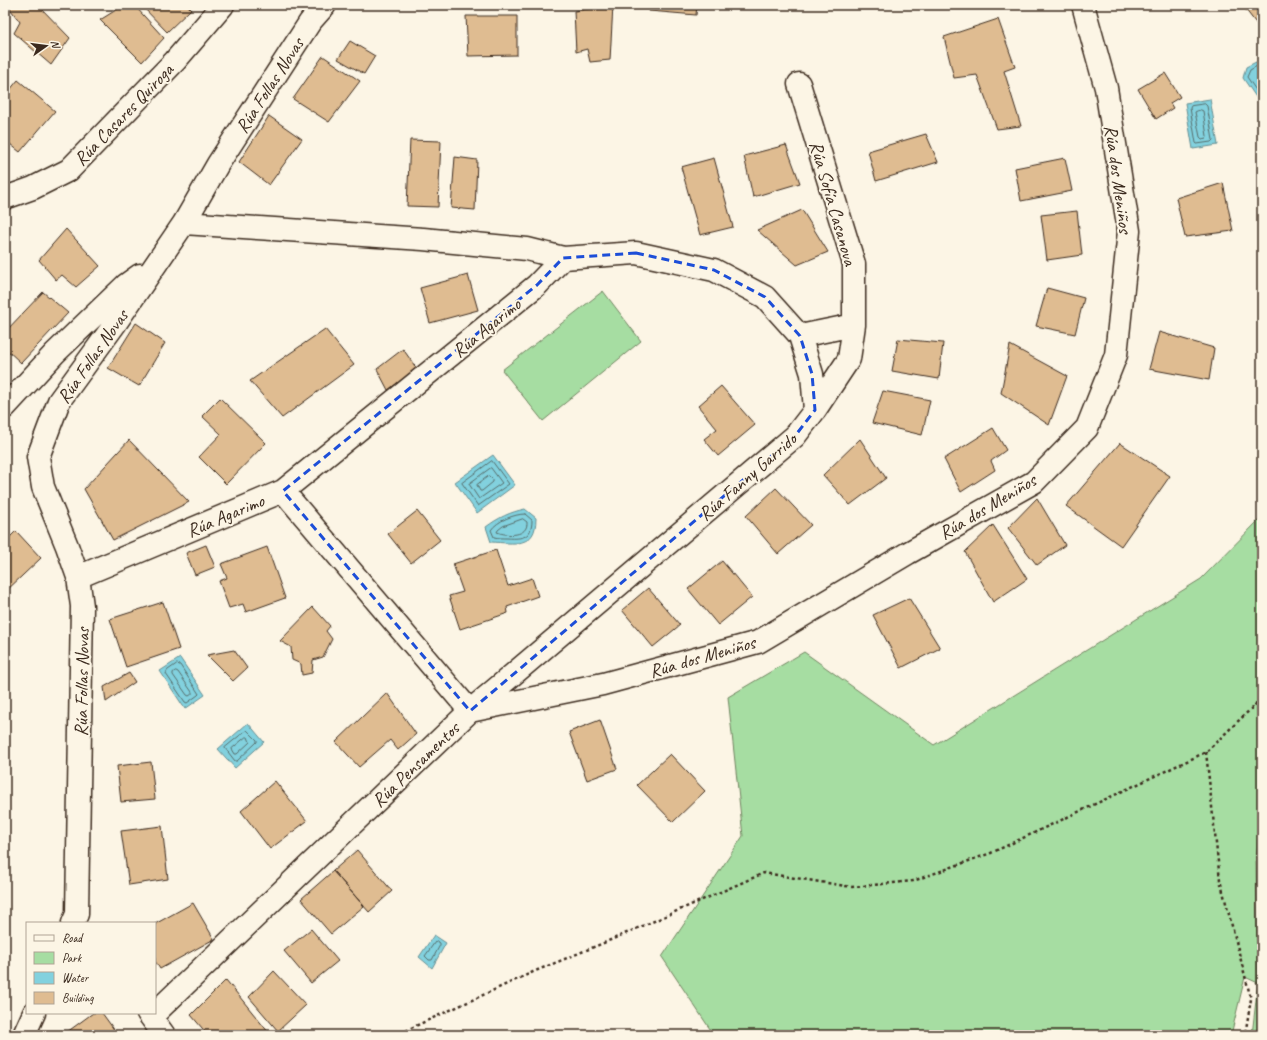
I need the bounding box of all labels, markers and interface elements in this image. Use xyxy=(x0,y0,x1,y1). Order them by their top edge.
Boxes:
north arrow xyxy=(26,26,66,66)
street label: Rúa Follas Novas xyxy=(230,32,310,138)
text: N xyxy=(48,39,64,51)
street label: Rúa Casares Quiroga xyxy=(69,57,180,171)
street label: Rúa dos Meniños xyxy=(1099,123,1138,237)
street label: Rúa Sofía Casanova xyxy=(804,138,863,269)
street label: Rúa Agarimo xyxy=(447,292,527,363)
street label: Rúa Follas Novas xyxy=(52,304,135,408)
street label: Rúa Fanny Garrido xyxy=(693,426,804,526)
street label: Rúa dos Meniños xyxy=(935,467,1043,545)
street label: Rúa Agarimo xyxy=(183,488,269,543)
street label: Rúa Follas Novas xyxy=(69,626,95,737)
street label: Rúa dos Meniños xyxy=(647,630,760,684)
street label: Rúa Pensamentos xyxy=(367,716,466,813)
legend xyxy=(26,922,156,1014)
text: Road xyxy=(62,930,84,946)
text: Park xyxy=(62,950,83,966)
text: Water xyxy=(62,970,90,986)
text: Building xyxy=(62,990,94,1006)

